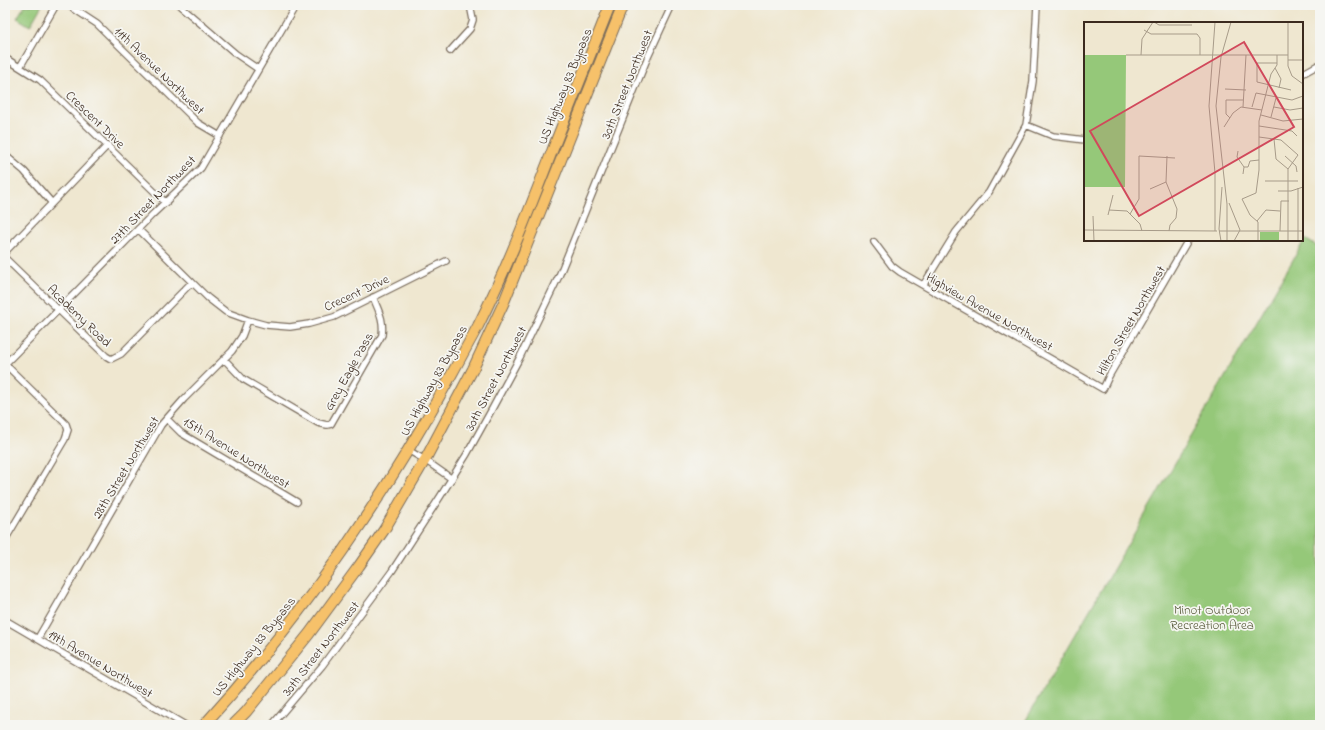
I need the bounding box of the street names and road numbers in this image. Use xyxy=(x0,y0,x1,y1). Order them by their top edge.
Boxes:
street label: 11th Avenue Northwest xyxy=(109,23,209,120)
street label: US Highway 83 Bypass xyxy=(533,25,598,148)
street label: 30th Street Northwest xyxy=(597,27,658,142)
street label: Crescent Drive xyxy=(61,87,129,154)
street label: 27th Street Northwest xyxy=(106,151,201,249)
street label: Hilton Street Northwest xyxy=(1092,262,1171,379)
street label: Highview Avenue Northwest xyxy=(922,268,1057,358)
street label: Crecent Drive xyxy=(321,270,392,317)
street label: Academy Road xyxy=(42,280,116,353)
street label: US Highway 83 Bypass xyxy=(396,322,474,440)
street label: 30th Street Northwest xyxy=(461,322,532,434)
street label: Grey Eagle Pass xyxy=(320,329,380,415)
street label: 28th Street Northwest xyxy=(88,412,165,523)
street label: 15th Avenue Northwest xyxy=(179,413,294,494)
street label: US Highway 83 Bypass xyxy=(208,592,302,702)
street label: 30th Street Northwest xyxy=(278,597,365,701)
street label: 19th Avenue Northwest xyxy=(44,625,157,704)

